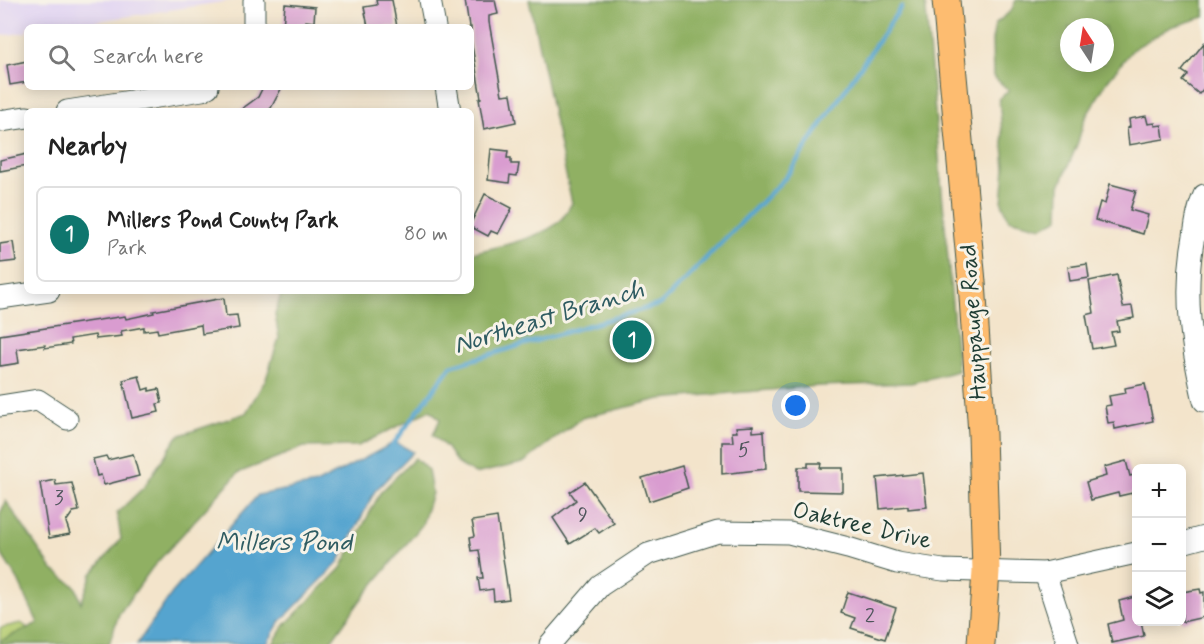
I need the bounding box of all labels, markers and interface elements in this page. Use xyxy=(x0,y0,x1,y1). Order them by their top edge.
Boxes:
north arrow xyxy=(1060,18,1114,72)
search box xyxy=(24,24,474,90)
icon: search xyxy=(45,41,78,74)
text: Search here xyxy=(93,43,204,71)
text: Nearby xyxy=(48,130,127,164)
text: Millers Pond County Park xyxy=(107,207,339,235)
text: 1 xyxy=(65,221,74,248)
text: 80 m xyxy=(404,221,448,248)
text: Park xyxy=(107,235,147,262)
street label: Hauppauge Road xyxy=(953,243,995,401)
water label: Northeast Branch xyxy=(450,273,648,363)
pin: 1 xyxy=(612,318,652,362)
your location xyxy=(781,391,810,420)
house number: 5 xyxy=(738,436,750,464)
map controls xyxy=(1132,464,1186,626)
button: + xyxy=(1132,464,1186,518)
house number: 3 xyxy=(54,484,64,512)
street label: Oaktree Drive xyxy=(790,495,934,557)
house number: 9 xyxy=(578,501,588,529)
button: − xyxy=(1132,518,1186,572)
water label: Millers Pond xyxy=(216,526,354,560)
button: layers xyxy=(1132,572,1186,626)
house number: 2 xyxy=(865,602,875,630)

